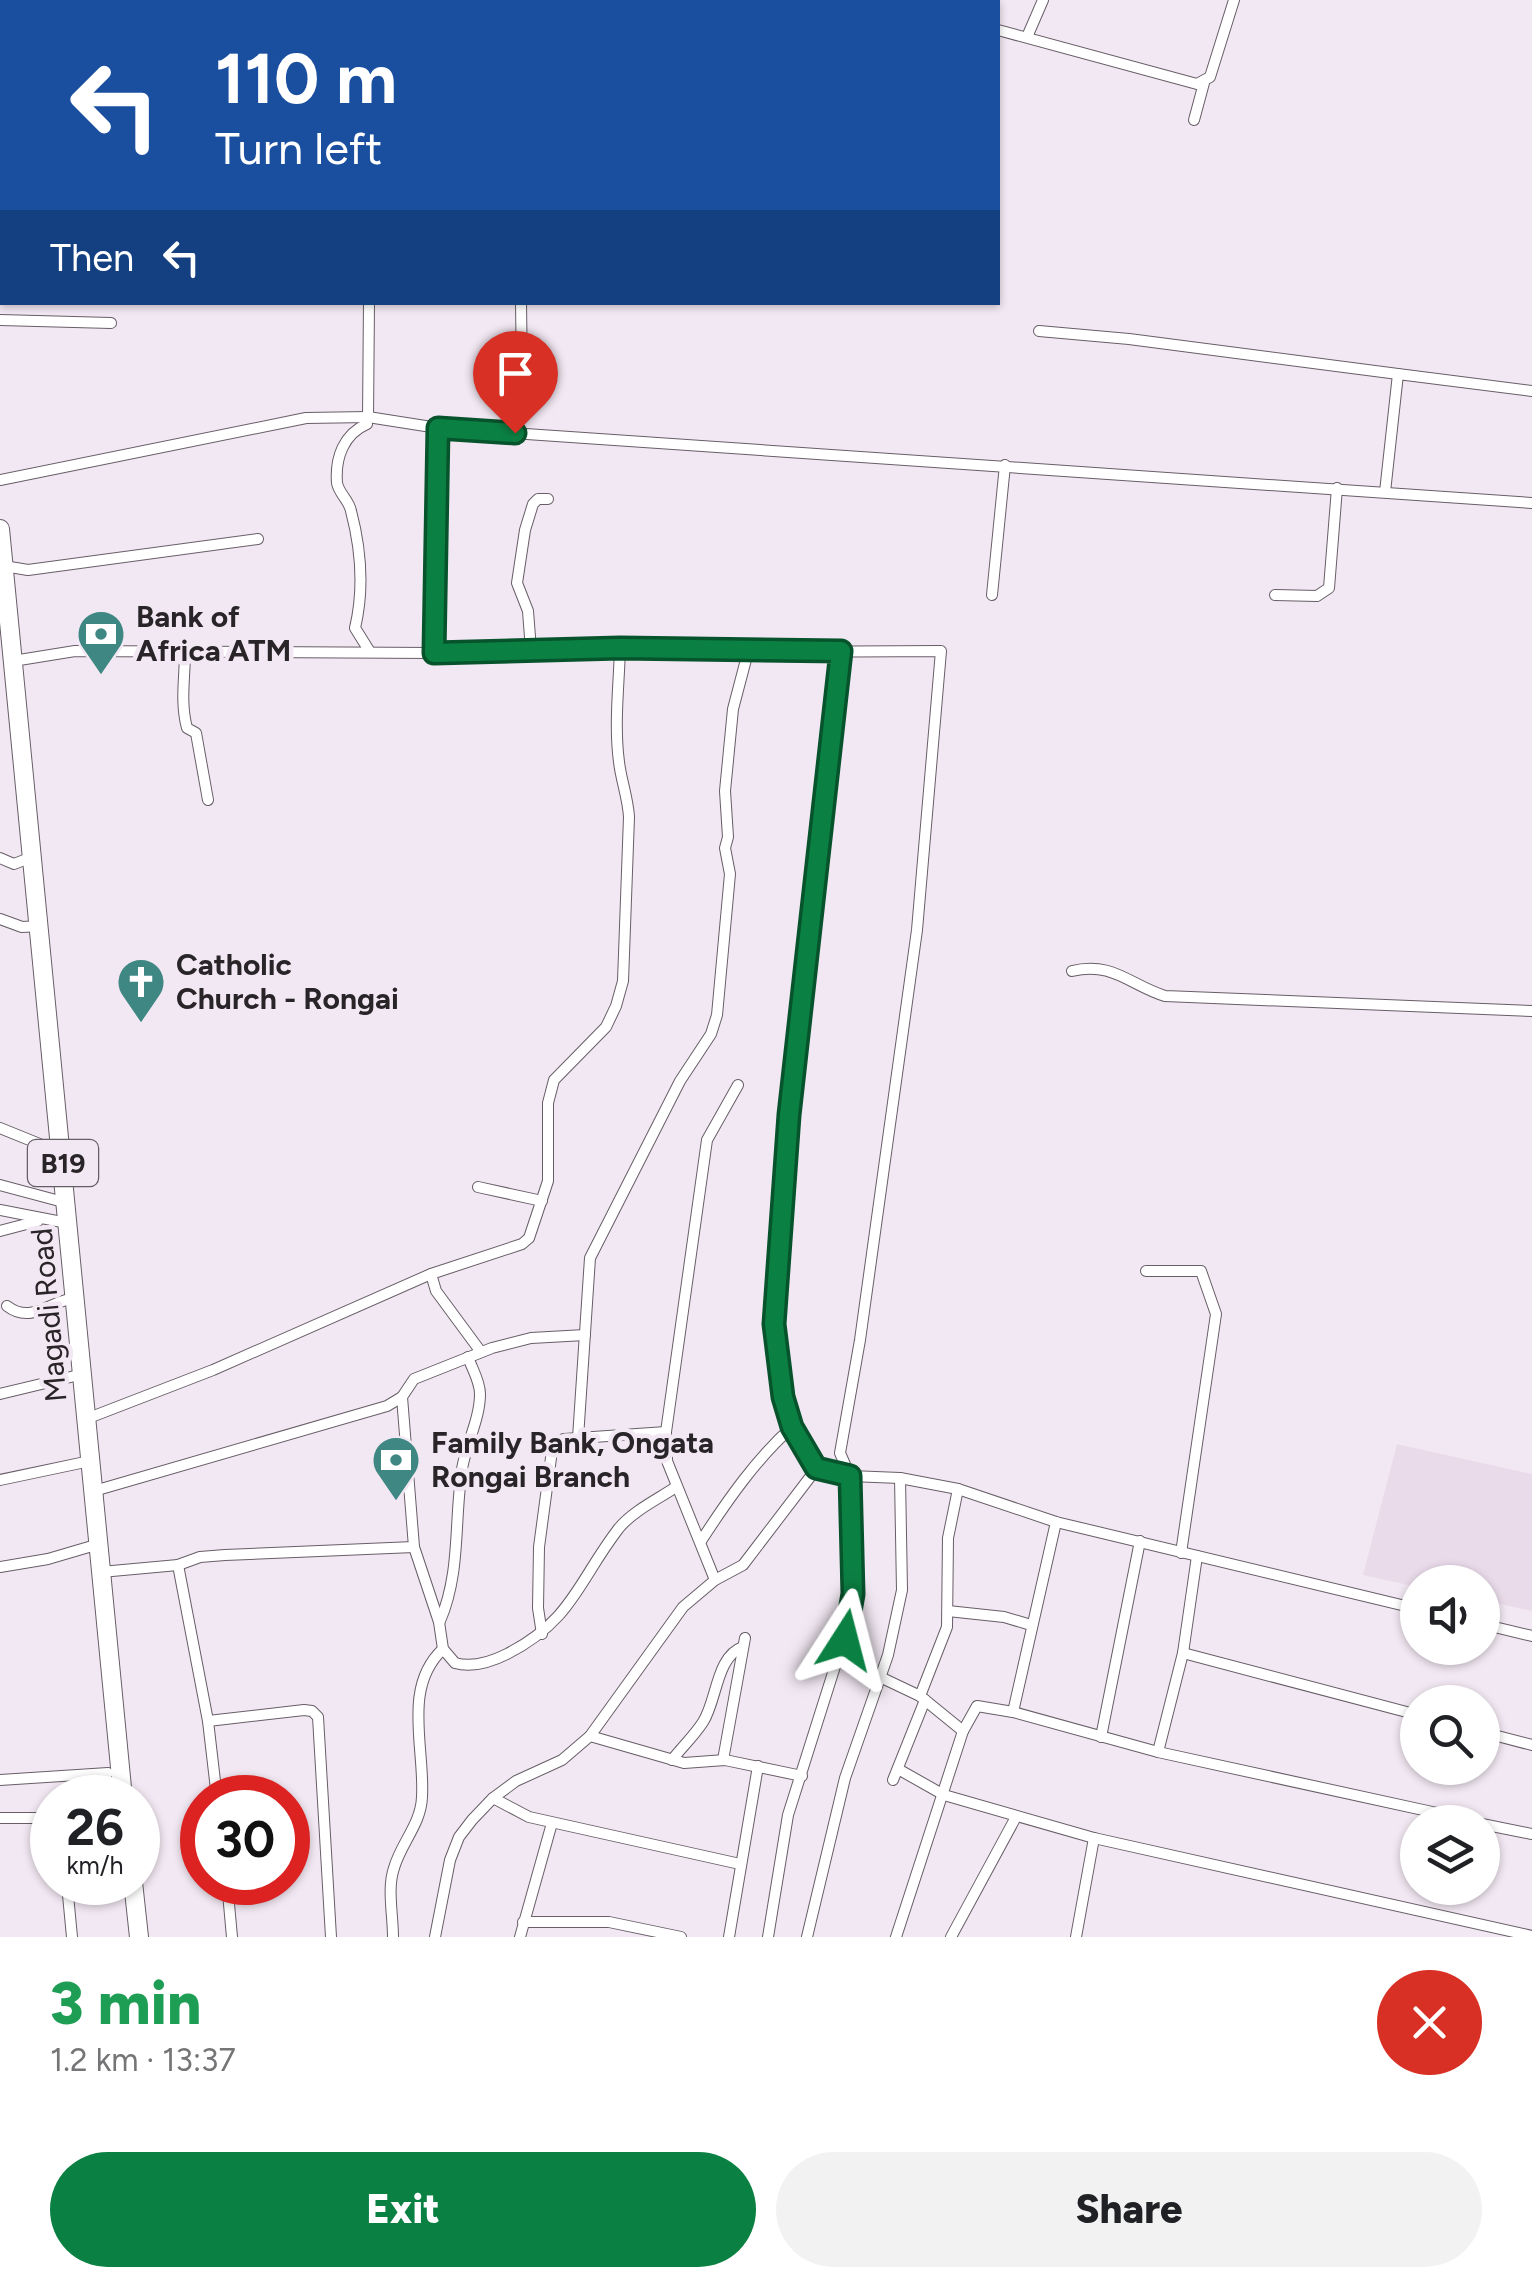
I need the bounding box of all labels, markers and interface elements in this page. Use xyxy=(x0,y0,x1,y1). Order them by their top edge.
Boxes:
text: 110 m xyxy=(215,36,397,121)
icon: left xyxy=(50,40,180,170)
text: Turn left xyxy=(215,121,382,175)
icon: left xyxy=(154,230,209,285)
text: Then xyxy=(50,235,134,281)
pin xyxy=(473,331,558,434)
icon: arrive xyxy=(488,346,543,401)
place label: Bank of Africa ATM xyxy=(136,598,291,669)
bank icon: Bank of Africa ATM xyxy=(75,608,127,676)
place label: Catholic Church - Rongai xyxy=(176,946,399,1017)
church icon: Catholic Church - Rongai xyxy=(115,956,167,1024)
road number: B19 xyxy=(28,1140,98,1186)
street label: Magadi Road xyxy=(22,1226,75,1404)
place label: Family Bank, Ongata Rongai Branch xyxy=(431,1424,714,1495)
bank icon: Family Bank, Ongata Rongai Branch xyxy=(370,1434,422,1502)
map controls xyxy=(1400,1565,1500,1905)
button: sound xyxy=(1400,1565,1500,1665)
position arrow xyxy=(793,1588,897,1692)
button: search xyxy=(1400,1685,1500,1785)
speed limit sign: 30 xyxy=(180,1775,310,1905)
text: 26 xyxy=(66,1797,124,1858)
button: layers xyxy=(1400,1805,1500,1905)
text: km/h xyxy=(66,1850,124,1880)
text: 3 min xyxy=(50,1967,202,2039)
button: close xyxy=(1377,1970,1482,2075)
text: 1.2 km · 13:37 xyxy=(50,2041,236,2079)
button: Exit xyxy=(50,2152,756,2267)
button: Share xyxy=(776,2152,1482,2267)

